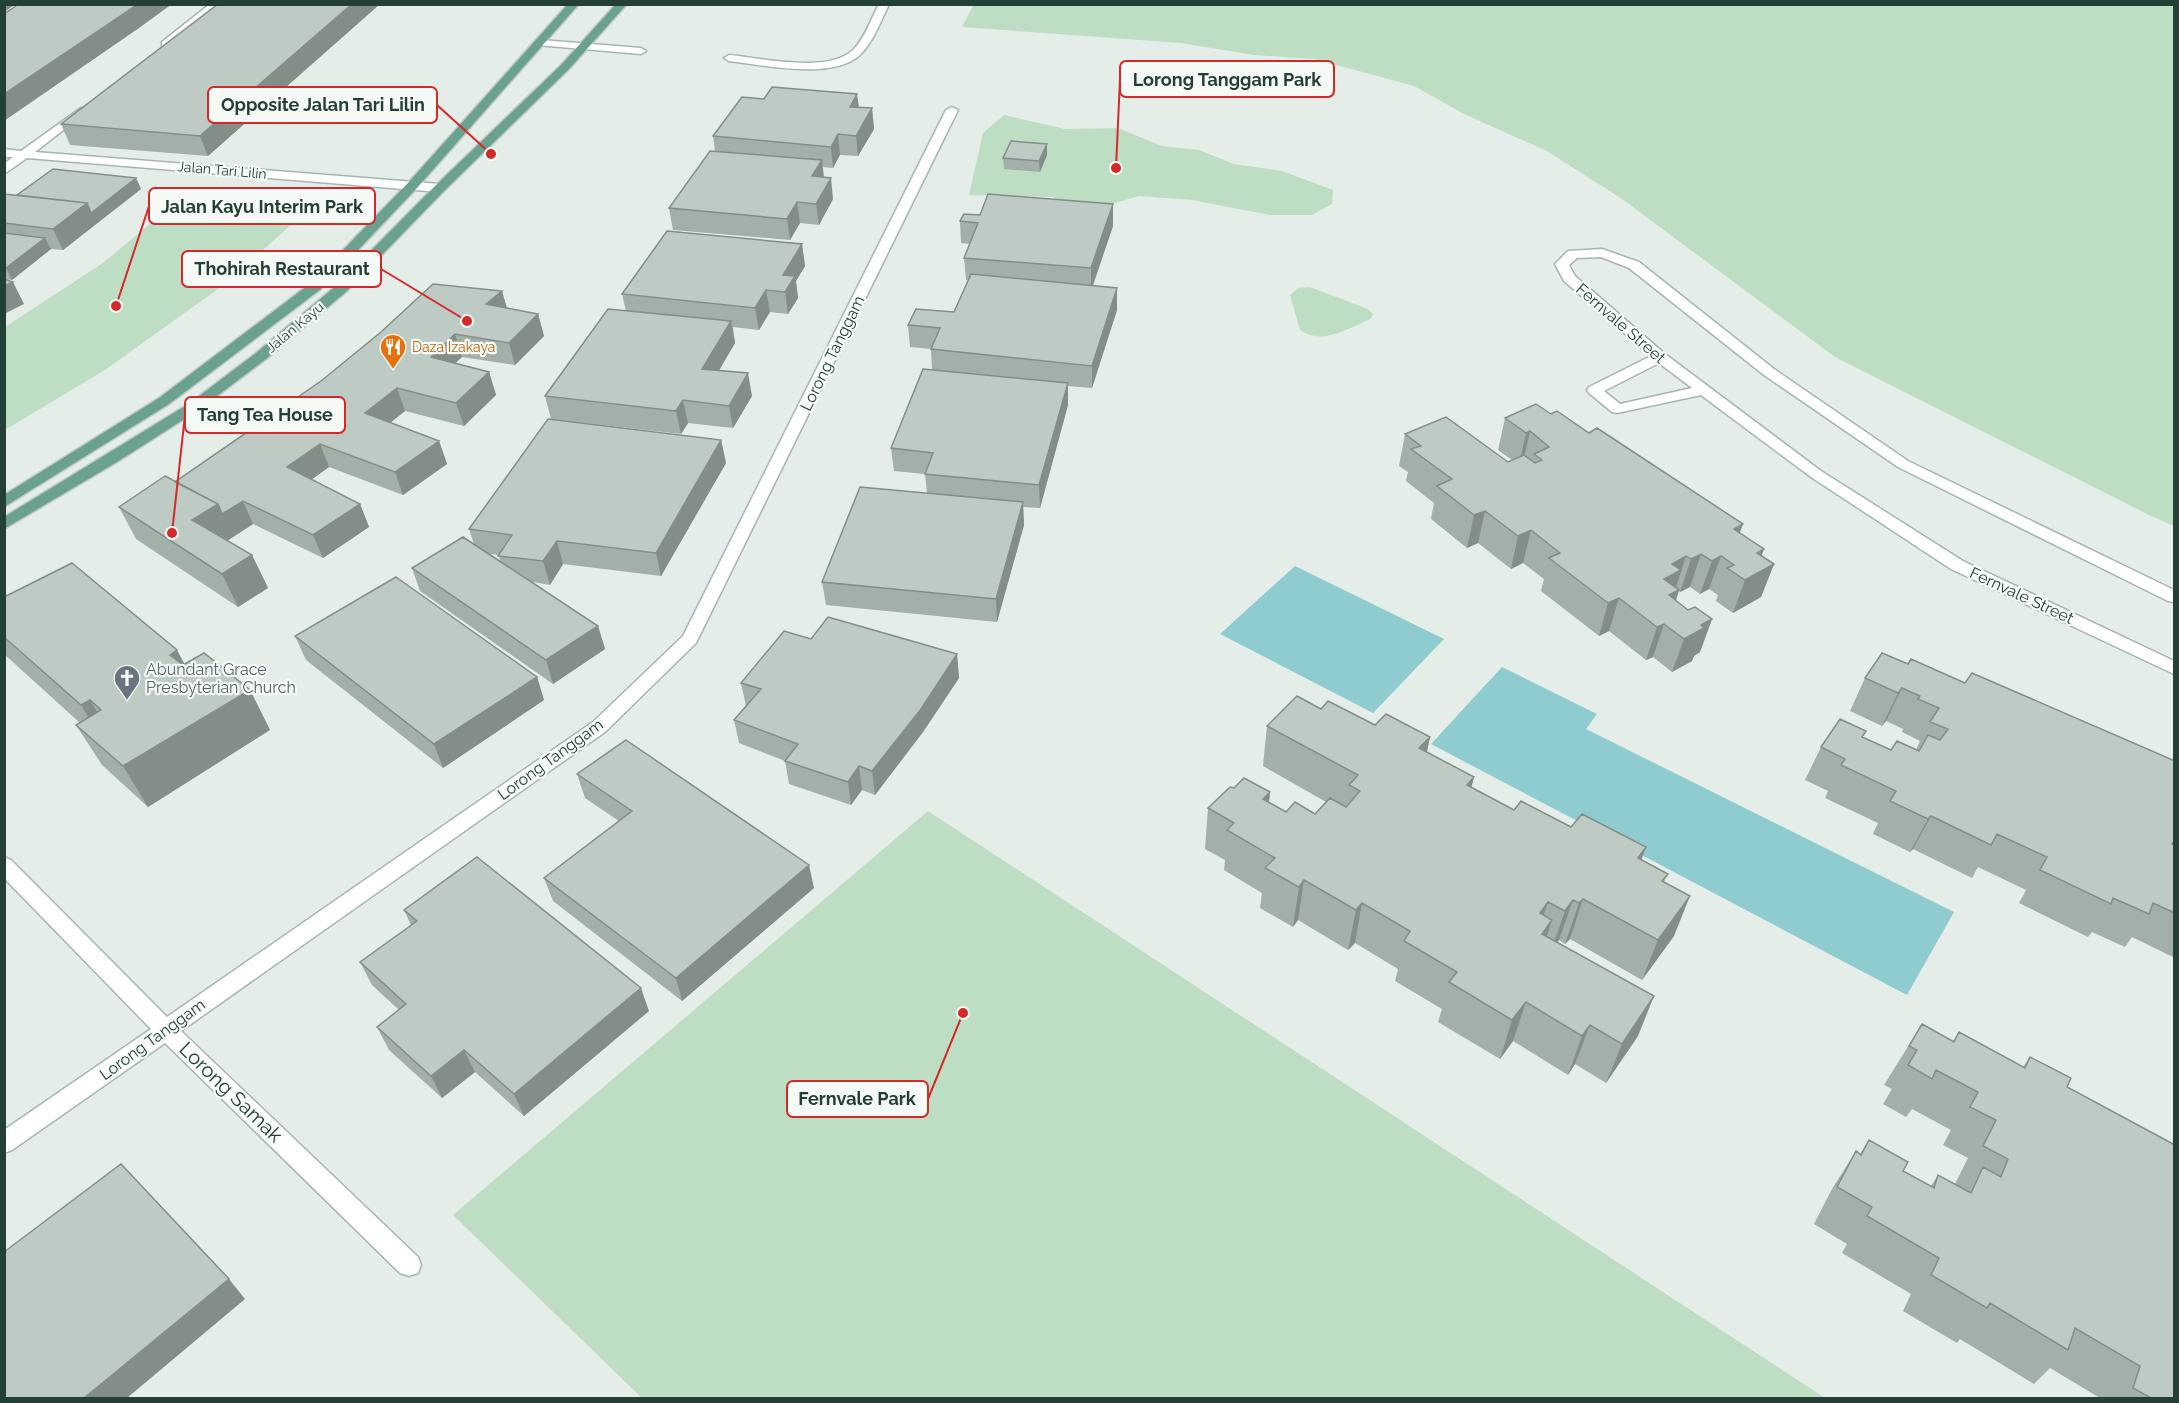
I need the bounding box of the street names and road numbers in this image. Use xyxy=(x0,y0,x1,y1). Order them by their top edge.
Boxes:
street label: Jalan Tari Lilin xyxy=(177,158,267,182)
street label: Fernvale Street xyxy=(1572,279,1670,368)
street label: Lorong Tanggam xyxy=(796,293,869,414)
street label: Jalan Kayu xyxy=(263,298,327,356)
street label: Fernvale Street xyxy=(1967,563,2077,628)
street label: Lorong Tanggam xyxy=(494,715,607,804)
street label: Lorong Tanggam xyxy=(96,995,209,1084)
street label: Lorong Samak xyxy=(174,1037,288,1147)

